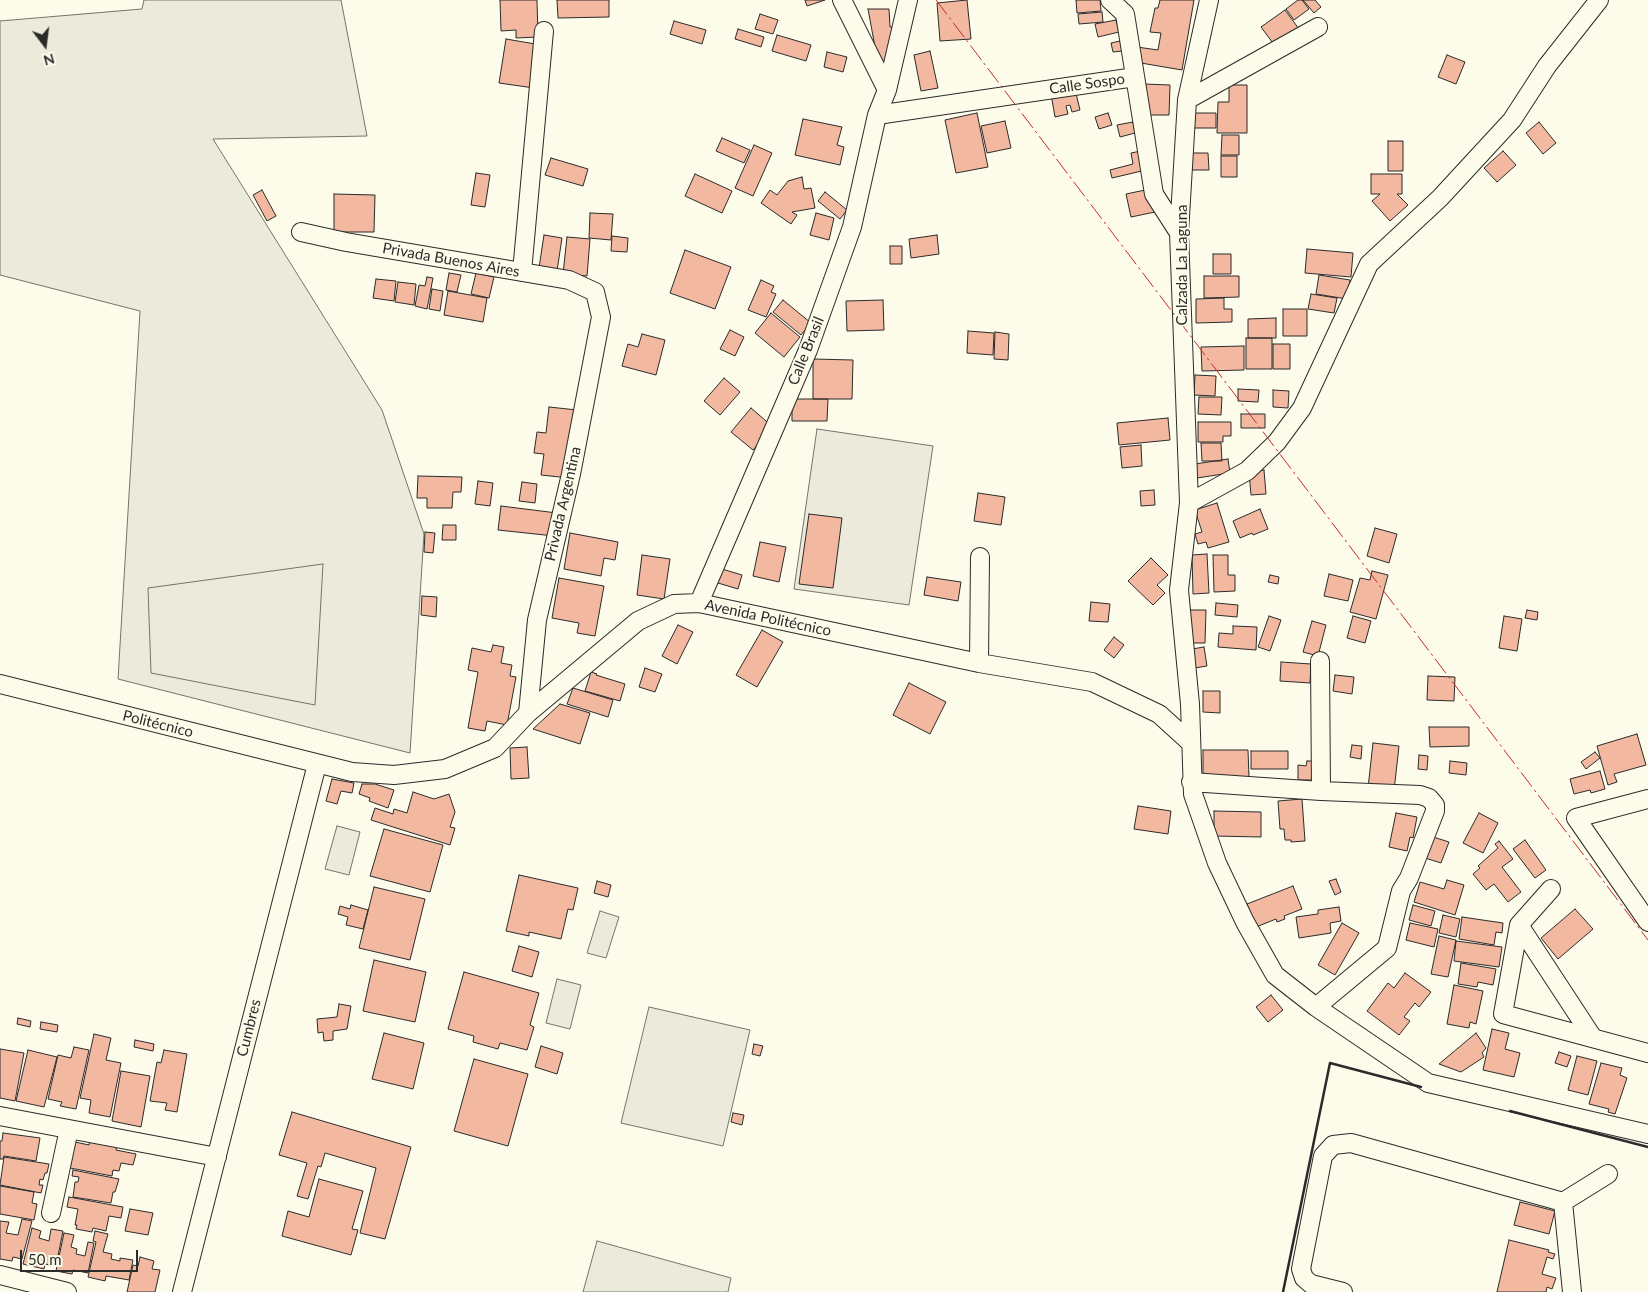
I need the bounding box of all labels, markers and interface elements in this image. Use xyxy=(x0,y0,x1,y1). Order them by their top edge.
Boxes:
north arrow xyxy=(20,20,70,70)
text: N xyxy=(42,50,56,70)
street label: Calle Sospo xyxy=(1048,70,1126,98)
street label: Calzada La Laguna xyxy=(1173,204,1191,326)
street label: Privada Buenos Aires xyxy=(381,239,521,281)
street label: Calle Brasil xyxy=(784,314,828,388)
street label: Privada Argentina xyxy=(541,445,585,563)
street label: Avenida Politécnico xyxy=(703,596,833,640)
street label: Politécnico xyxy=(121,707,195,741)
street label: Cumbres xyxy=(233,997,265,1059)
scale bar xyxy=(22,1240,140,1272)
text: 50 m xyxy=(28,1250,62,1268)

